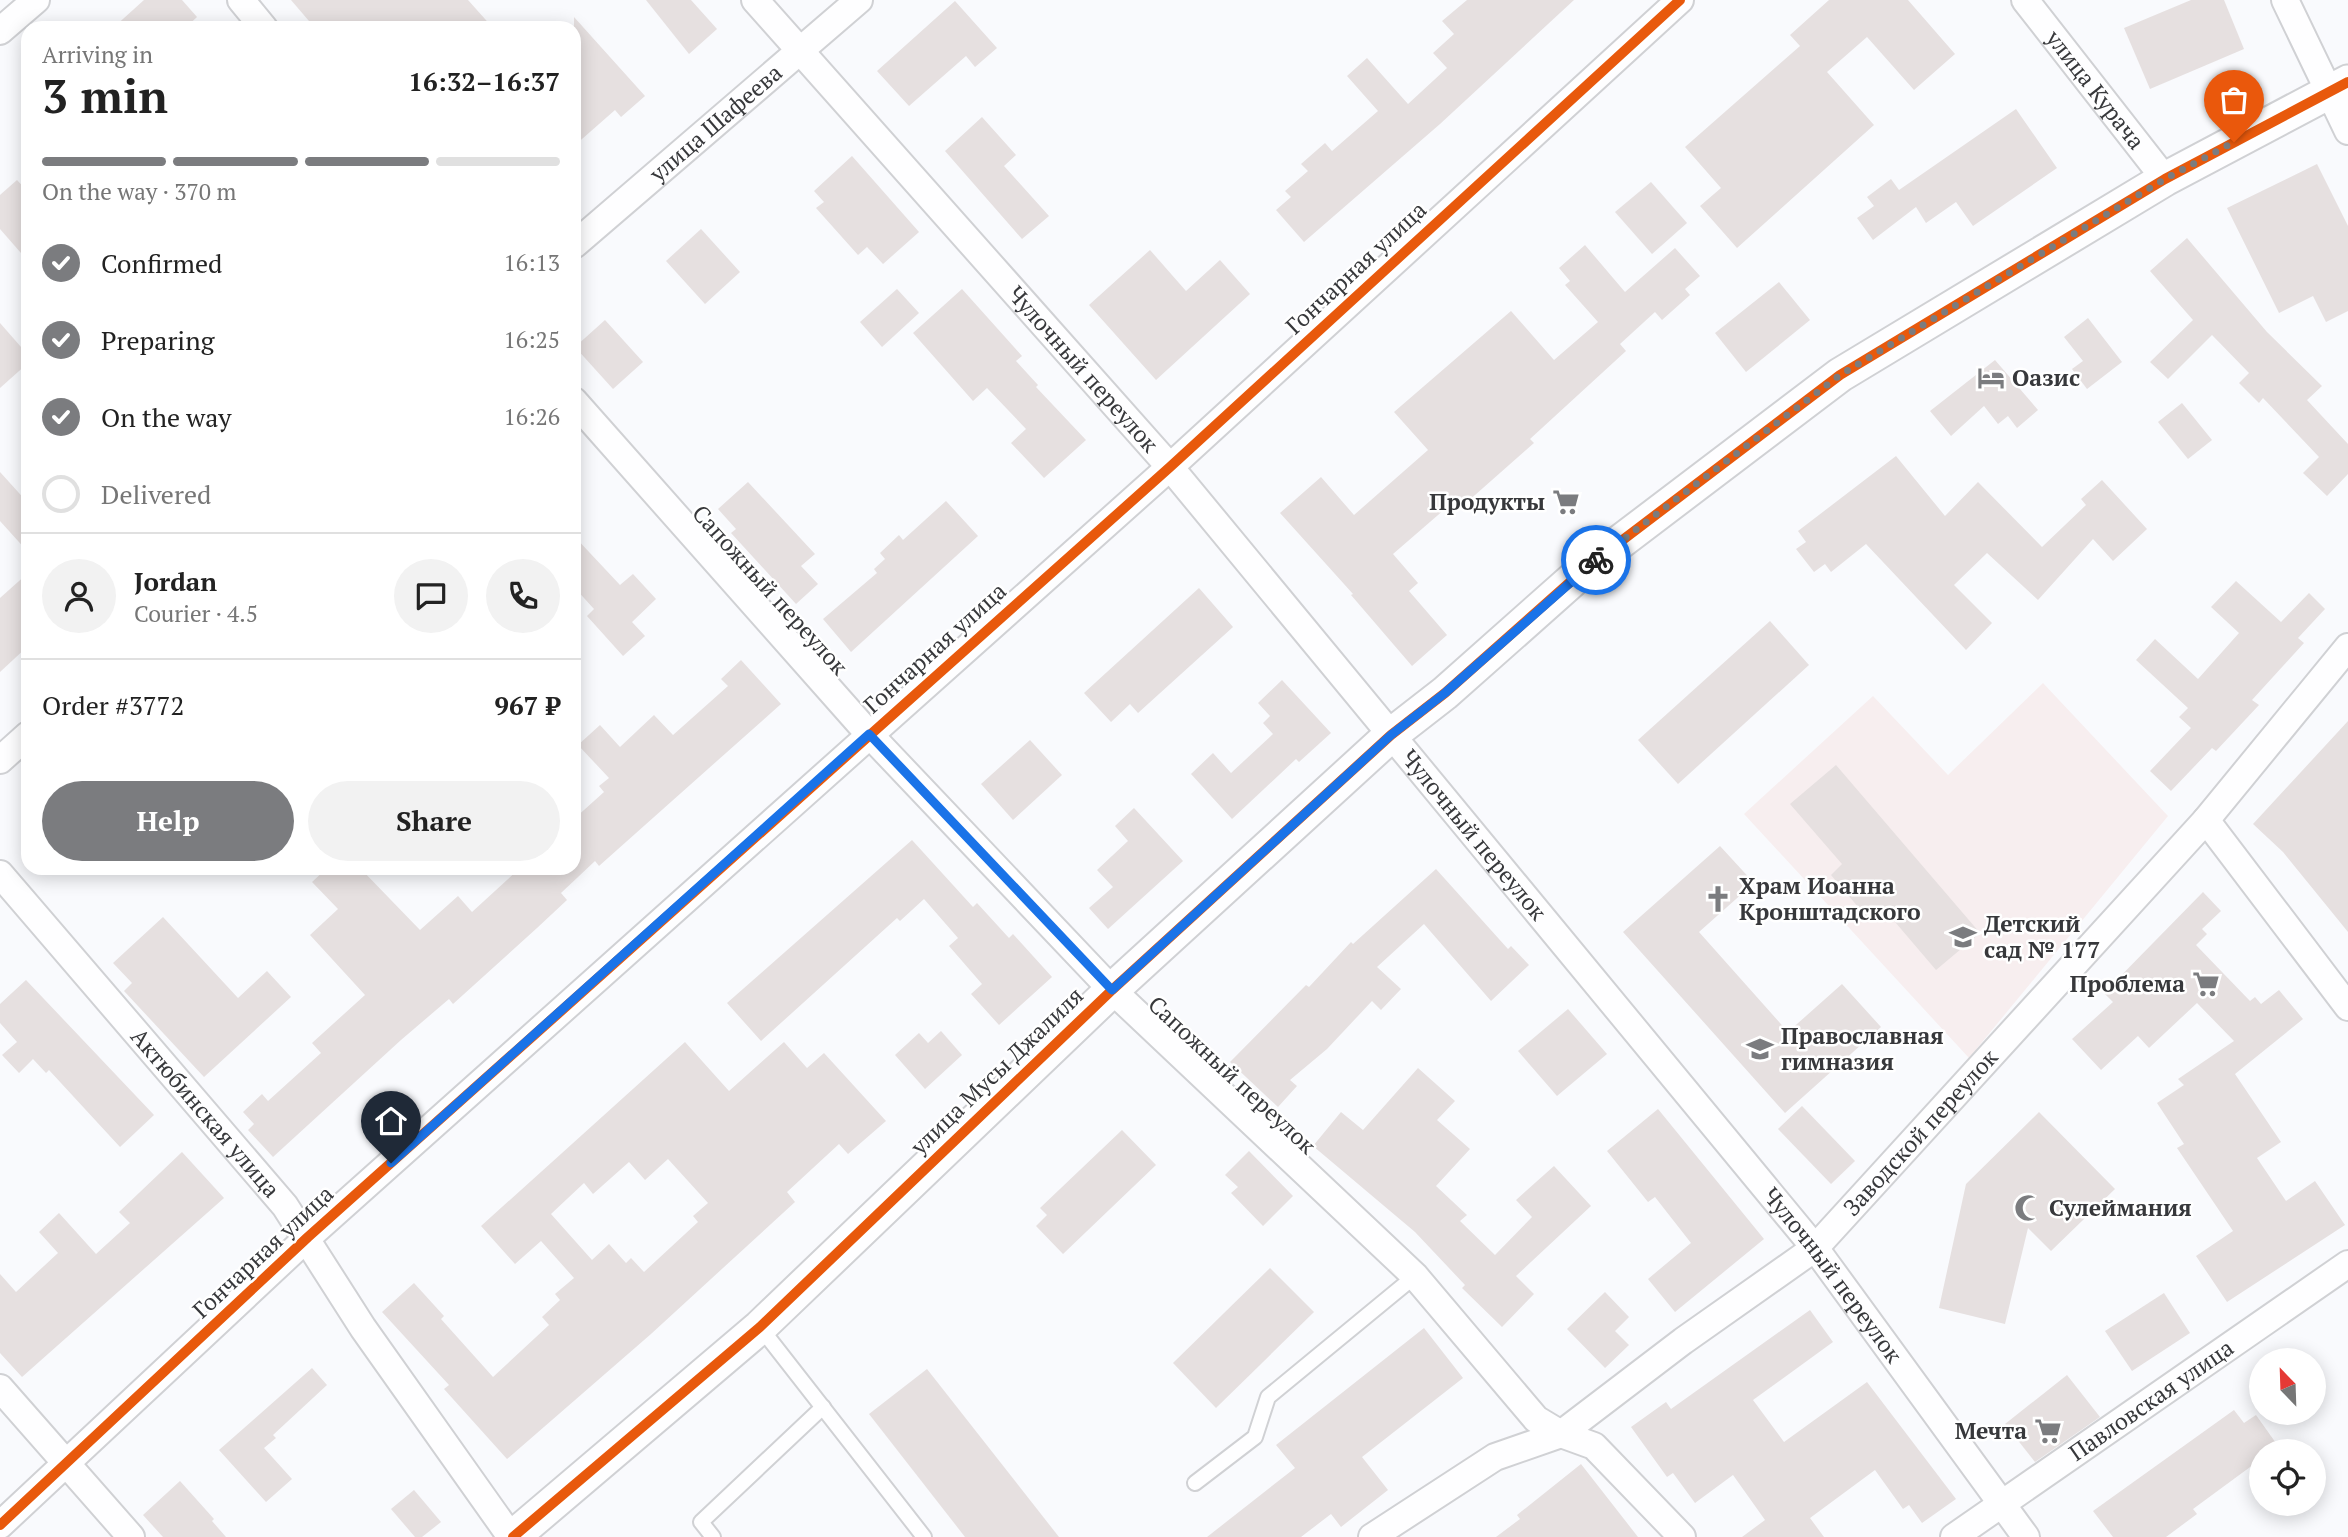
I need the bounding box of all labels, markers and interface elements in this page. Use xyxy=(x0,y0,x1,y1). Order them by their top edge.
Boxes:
street label: улица Курача xyxy=(2039,23,2152,156)
text: Arriving in xyxy=(42,39,153,70)
street label: улица Шафеева xyxy=(642,57,789,189)
text: 16:32–16:37 xyxy=(408,64,560,98)
text: 3 min xyxy=(42,65,168,126)
pin xyxy=(2204,70,2264,142)
icon: bag xyxy=(2215,81,2253,119)
text: On the way · 370 m xyxy=(42,176,236,207)
street label: Гончарная улица xyxy=(1279,194,1433,341)
icon: check xyxy=(42,244,80,282)
text: Confirmed xyxy=(101,246,222,280)
text: 16:13 xyxy=(503,247,560,278)
street label: Чулочный переулок xyxy=(1001,279,1166,459)
icon: check xyxy=(42,321,80,359)
text: Preparing xyxy=(101,323,214,357)
text: 16:25 xyxy=(503,324,560,355)
place label: Оазис xyxy=(2012,362,2080,393)
hotel icon: Оазис xyxy=(1976,363,2006,393)
icon: check xyxy=(42,398,80,436)
text: On the way xyxy=(101,400,232,434)
text: 16:26 xyxy=(503,401,560,432)
text: Delivered xyxy=(101,477,211,511)
place label: Продукты xyxy=(1429,486,1545,517)
supermarket icon: Продукты xyxy=(1551,487,1581,517)
street label: Сапожный переулок xyxy=(686,498,856,682)
courier xyxy=(1561,525,1631,595)
icon: bike xyxy=(1577,541,1615,579)
button: person xyxy=(42,559,116,633)
button: chat xyxy=(394,559,468,633)
button: phone xyxy=(486,559,560,633)
text: Jordan xyxy=(134,564,217,598)
street label: Гончарная улица xyxy=(857,575,1013,720)
text: Courier · 4.5 xyxy=(134,598,258,629)
text: Order #3772 xyxy=(42,688,184,722)
text: 967 ₽ xyxy=(494,688,560,722)
street label: Чулочный переулок xyxy=(1395,743,1554,927)
button: Help xyxy=(42,781,294,861)
button: Share xyxy=(308,781,560,861)
place label: Храм Иоанна Кронштадского xyxy=(1739,870,1921,927)
church icon: Храм Иоанна Кронштадского xyxy=(1703,884,1733,914)
place label: Детский сад № 177 xyxy=(1984,908,2100,965)
school or university icon: Детский сад № 177 xyxy=(1948,922,1978,952)
place label: Проблема xyxy=(2070,968,2185,999)
supermarket icon: Проблема xyxy=(2191,969,2221,999)
street label: улица Мусы Джалиля xyxy=(903,980,1090,1162)
street label: Сапожный переулок xyxy=(1142,989,1323,1161)
place label: Православная гимназия xyxy=(1781,1020,1944,1077)
street label: Актюбинская улица xyxy=(124,1021,287,1204)
school or university icon: Православная гимназия xyxy=(1745,1034,1775,1064)
street label: Заводской переулок xyxy=(1836,1042,2005,1222)
pin xyxy=(361,1091,421,1163)
icon: home xyxy=(372,1102,410,1140)
street label: Гончарная улица xyxy=(186,1178,340,1325)
street label: Чулочный переулок xyxy=(1756,1181,1910,1369)
place label: Сулеймания xyxy=(2049,1192,2192,1223)
mosque icon: Сулеймания xyxy=(2013,1193,2043,1223)
street label: Павловская улица xyxy=(2063,1332,2240,1468)
north arrow xyxy=(2249,1348,2326,1424)
map controls xyxy=(2249,1348,2326,1516)
place label: Мечта xyxy=(1955,1415,2027,1446)
supermarket icon: Мечта xyxy=(2033,1416,2063,1446)
button: locate xyxy=(2249,1439,2326,1516)

